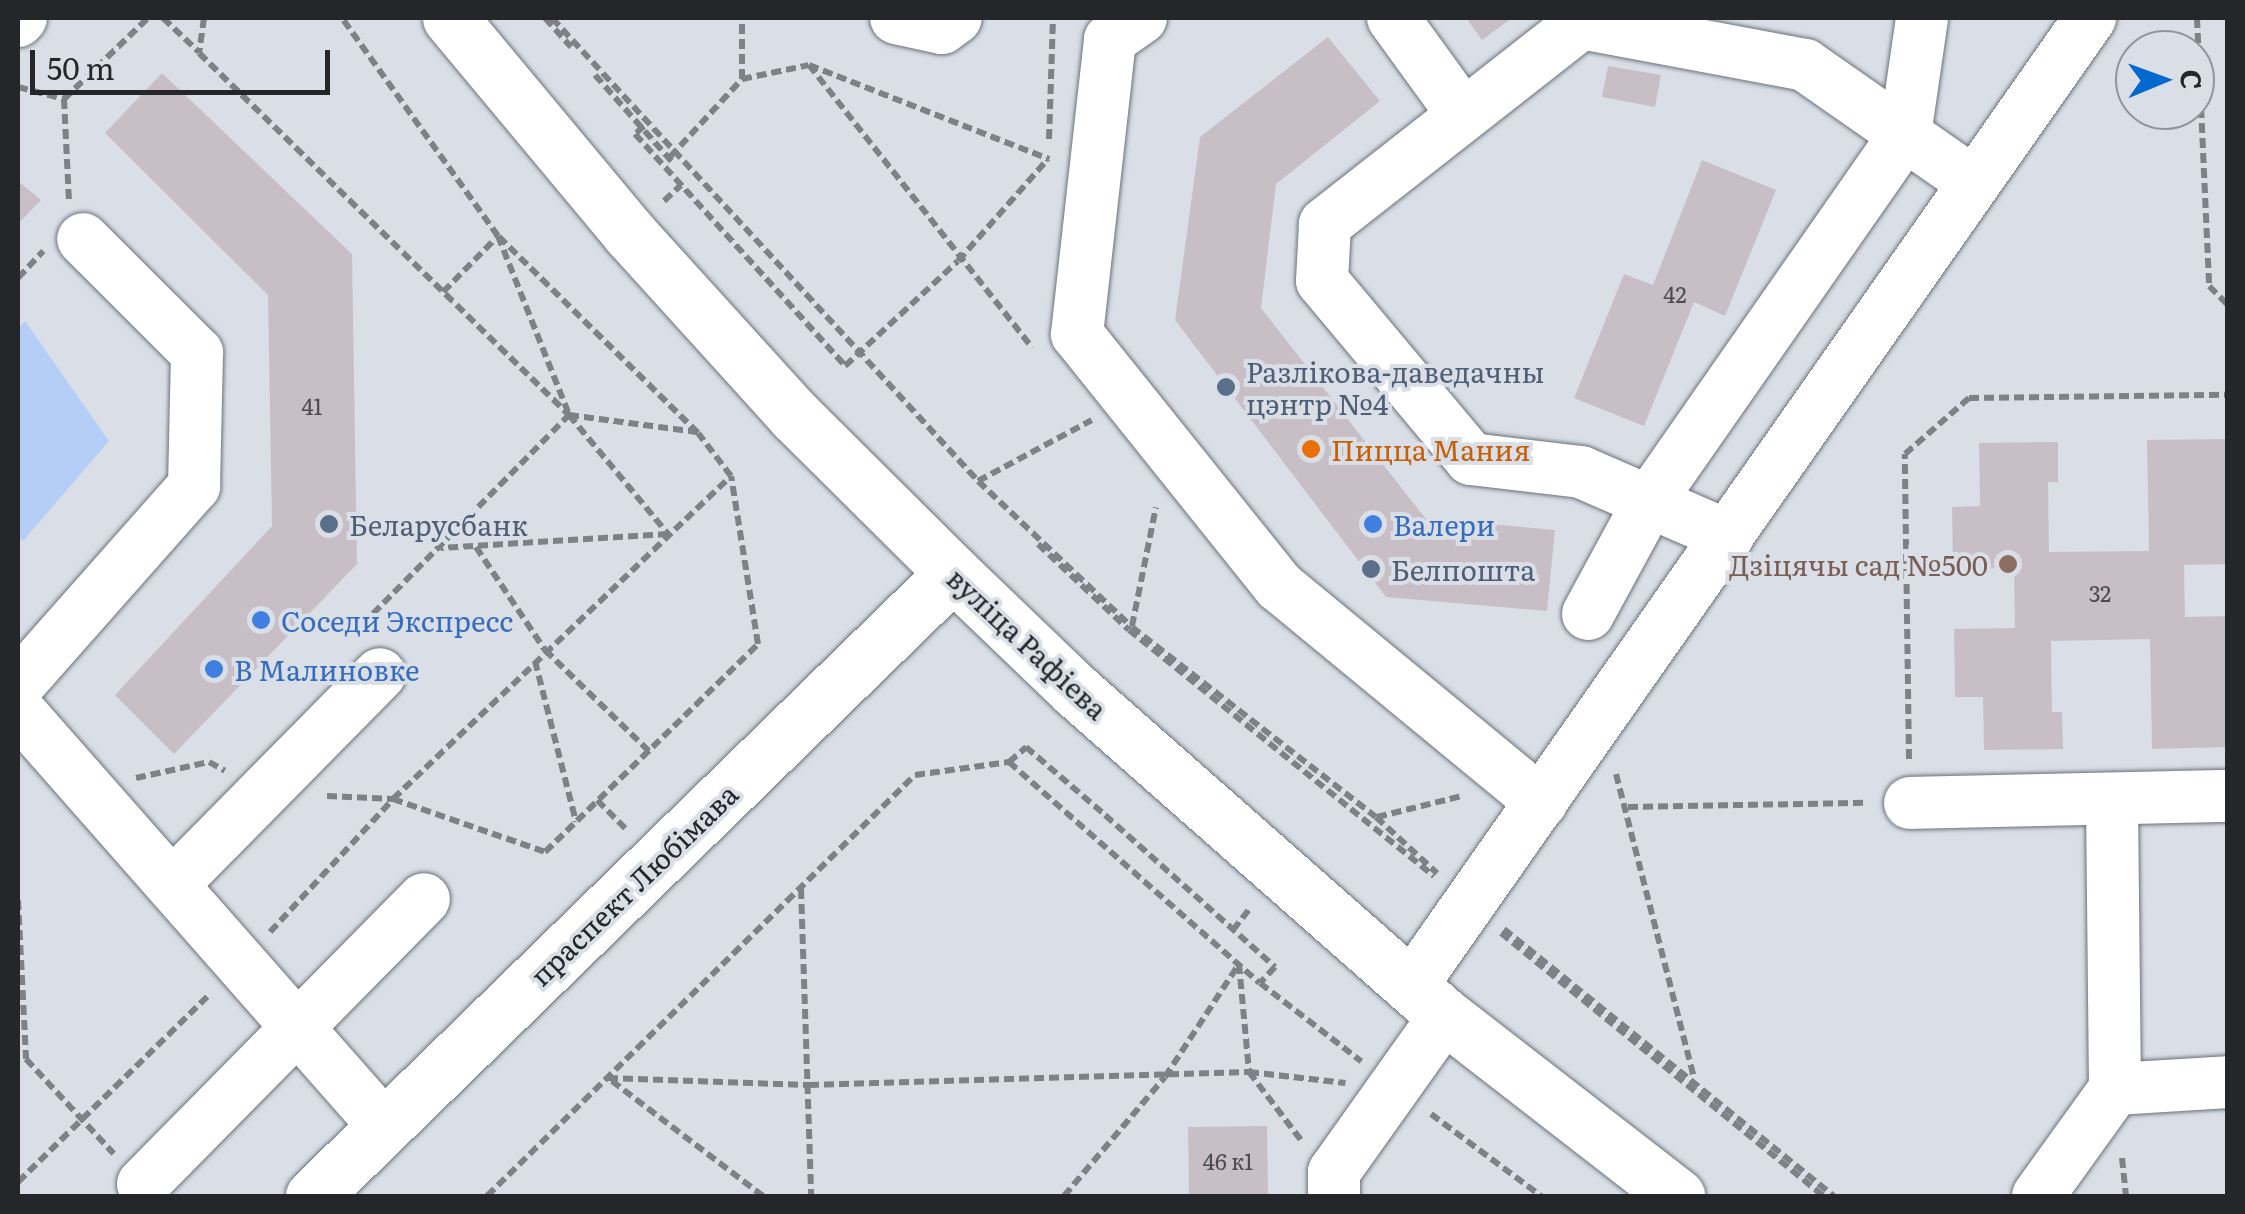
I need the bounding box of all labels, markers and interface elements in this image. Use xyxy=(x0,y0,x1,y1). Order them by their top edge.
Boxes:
scale bar xyxy=(35,30,335,92)
north arrow xyxy=(2115,30,2215,130)
text: 50 m xyxy=(47,45,115,89)
text: С xyxy=(2172,69,2214,90)
house number: 42 xyxy=(1663,281,1687,307)
place label: Разлікова-даведачны цэнтр №4 xyxy=(1246,354,1545,420)
marker: Разлікова-даведачны цэнтр №4 xyxy=(1215,376,1237,398)
house number: 41 xyxy=(301,393,323,419)
place label: Пицца Мания xyxy=(1331,432,1530,466)
marker: Пицца Мания xyxy=(1300,438,1322,460)
place label: Беларусбанк xyxy=(349,507,528,541)
place label: Валери xyxy=(1393,507,1495,541)
marker: Беларусбанк xyxy=(318,513,340,535)
marker: Валери xyxy=(1362,513,1384,535)
place label: Дзіцячы сад №500 xyxy=(1729,547,1988,581)
place label: Белпошта xyxy=(1391,552,1535,586)
marker: Дзіцячы сад №500 xyxy=(1997,553,2019,575)
marker: Белпошта xyxy=(1360,558,1382,580)
street label: вуліца Рафіева xyxy=(941,560,1115,726)
house number: 32 xyxy=(2089,580,2111,606)
place label: Соседи Экспресс xyxy=(281,603,513,637)
marker: Соседи Экспресс xyxy=(250,609,272,631)
place label: В Малиновке xyxy=(234,652,420,686)
marker: В Малиновке xyxy=(203,658,225,680)
street label: праспект Любімава xyxy=(522,776,744,992)
house number: 46 к1 xyxy=(1203,1148,1253,1174)

